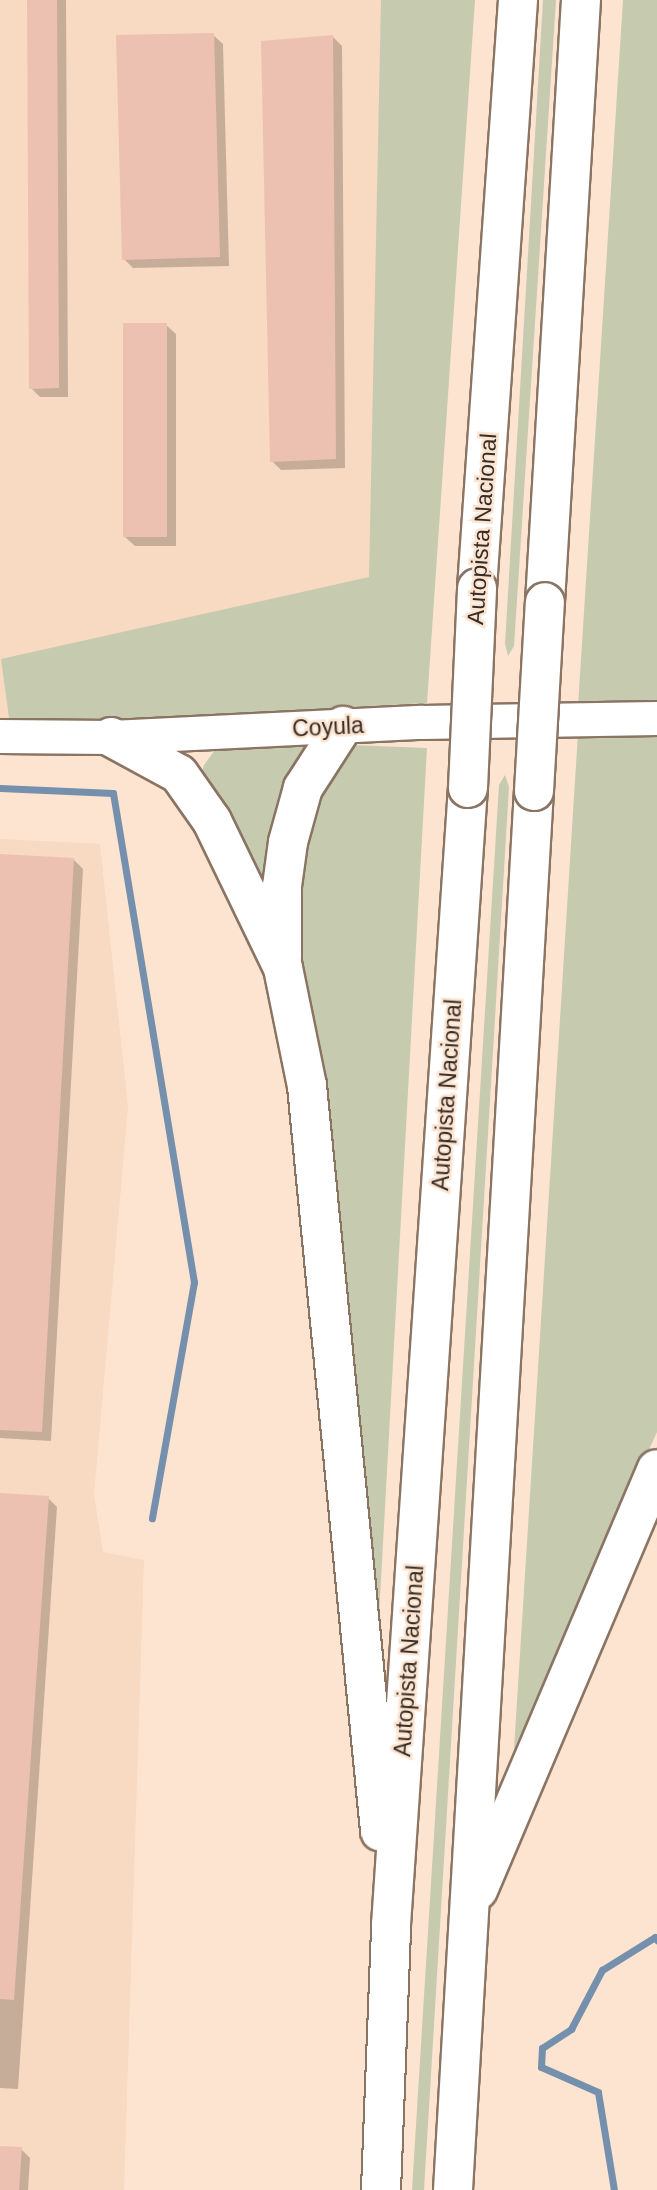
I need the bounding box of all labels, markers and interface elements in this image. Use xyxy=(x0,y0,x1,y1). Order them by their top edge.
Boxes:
street label: Autopista Nacional xyxy=(462,432,502,626)
street label: Coyula xyxy=(292,711,364,743)
street label: Autopista Nacional xyxy=(427,998,467,1192)
street label: Autopista Nacional xyxy=(389,1564,429,1758)

